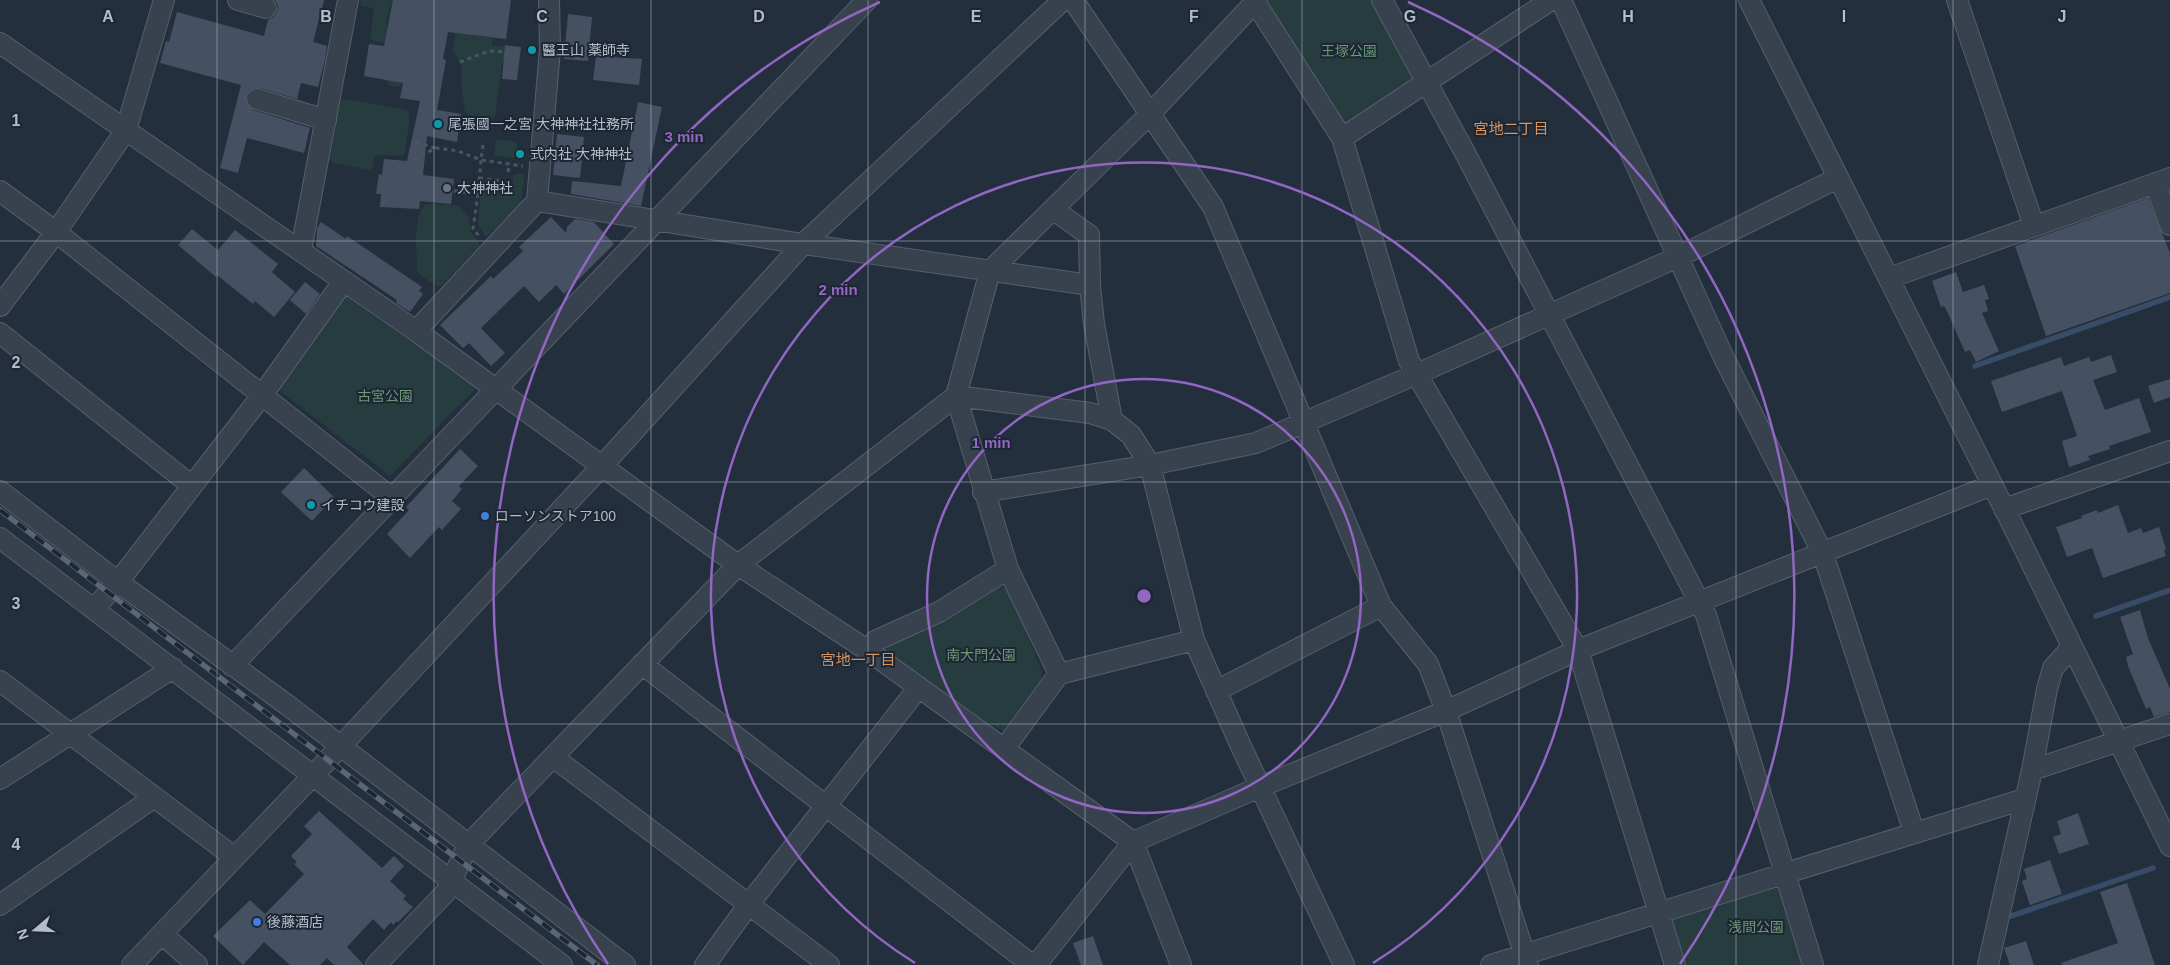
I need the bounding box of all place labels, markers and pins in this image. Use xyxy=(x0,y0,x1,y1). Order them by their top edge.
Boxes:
place label: 醫王山 薬師寺 xyxy=(542,42,630,58)
marker: 醫王山 薬師寺 xyxy=(526,44,538,56)
place label: 尾張國一之宮 大神神社社務所 xyxy=(448,116,634,132)
marker: 尾張國一之宮 大神神社社務所 xyxy=(432,118,444,130)
place label: 式内社 大神神社 xyxy=(530,146,632,162)
marker: 式内社 大神神社 xyxy=(514,148,526,160)
place label: 大神神社 xyxy=(457,180,513,196)
marker: 大神神社 xyxy=(441,182,453,194)
place label: イチコウ建設 xyxy=(321,497,404,513)
marker: イチコウ建設 xyxy=(305,499,317,511)
place label: ローソンストア100 xyxy=(495,508,616,524)
marker: ローソンストア100 xyxy=(479,510,491,522)
centre of rings xyxy=(1135,587,1153,605)
place label: 後藤酒店 xyxy=(267,914,323,930)
marker: 後藤酒店 xyxy=(251,916,263,928)

